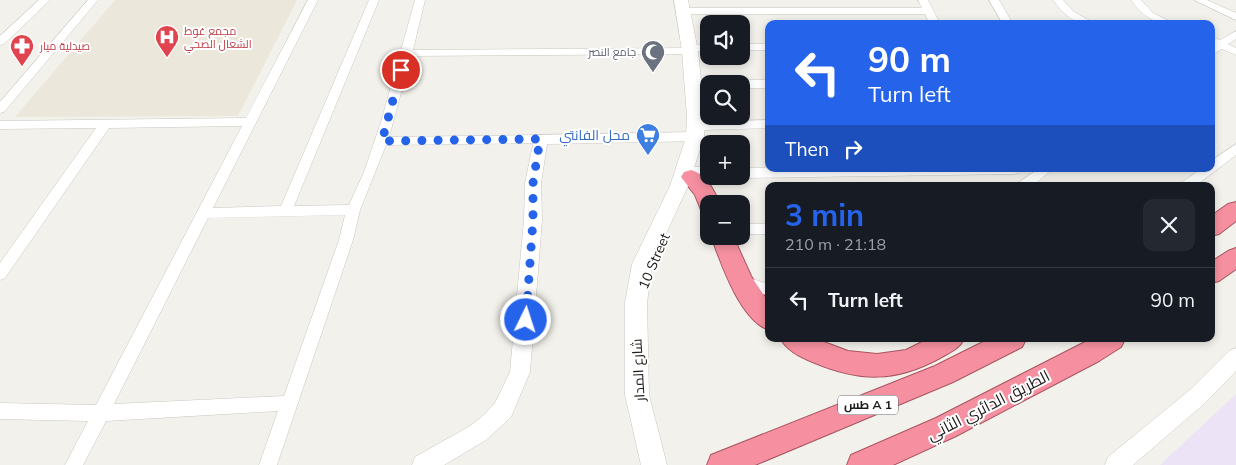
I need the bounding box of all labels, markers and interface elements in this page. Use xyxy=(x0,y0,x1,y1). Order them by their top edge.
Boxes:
map controls xyxy=(700,15,750,245)
button: sound xyxy=(700,15,750,65)
hospital icon: مجمع غوط الشعال الصحي xyxy=(154,24,180,58)
place label: مجمع غوط الشعال الصحي xyxy=(184,24,252,53)
pharmacy icon: صيدلية ميار xyxy=(9,33,35,67)
text: 90 m xyxy=(868,37,951,81)
place label: صيدلية ميار xyxy=(39,39,90,53)
mosque icon: جامع النصر xyxy=(640,39,666,73)
icon: left xyxy=(785,40,850,105)
place label: جامع النصر xyxy=(587,45,636,60)
pin xyxy=(380,49,422,91)
icon: arrive xyxy=(387,56,415,84)
button: search xyxy=(700,75,750,125)
text: Turn left xyxy=(868,80,951,108)
supermarket icon: محل الفانتي xyxy=(635,122,661,156)
place label: محل الفانتي xyxy=(559,126,630,147)
button: + xyxy=(700,135,750,185)
icon: right xyxy=(839,135,867,163)
text: Then xyxy=(785,137,829,161)
button: − xyxy=(700,195,750,245)
text: 3 min xyxy=(785,196,864,234)
button: close xyxy=(1143,199,1195,251)
street label: 10 Street xyxy=(634,230,674,292)
text: 210 m · 21:18 xyxy=(785,234,886,254)
icon: left xyxy=(785,286,813,314)
text: Turn left xyxy=(828,288,903,312)
text: 90 m xyxy=(1151,288,1195,312)
position arrow xyxy=(499,293,551,345)
street label: شارع المدار xyxy=(627,338,649,403)
street label: الطريق الدائري الثاني xyxy=(923,365,1055,448)
road number: طس A 1 xyxy=(838,396,898,414)

